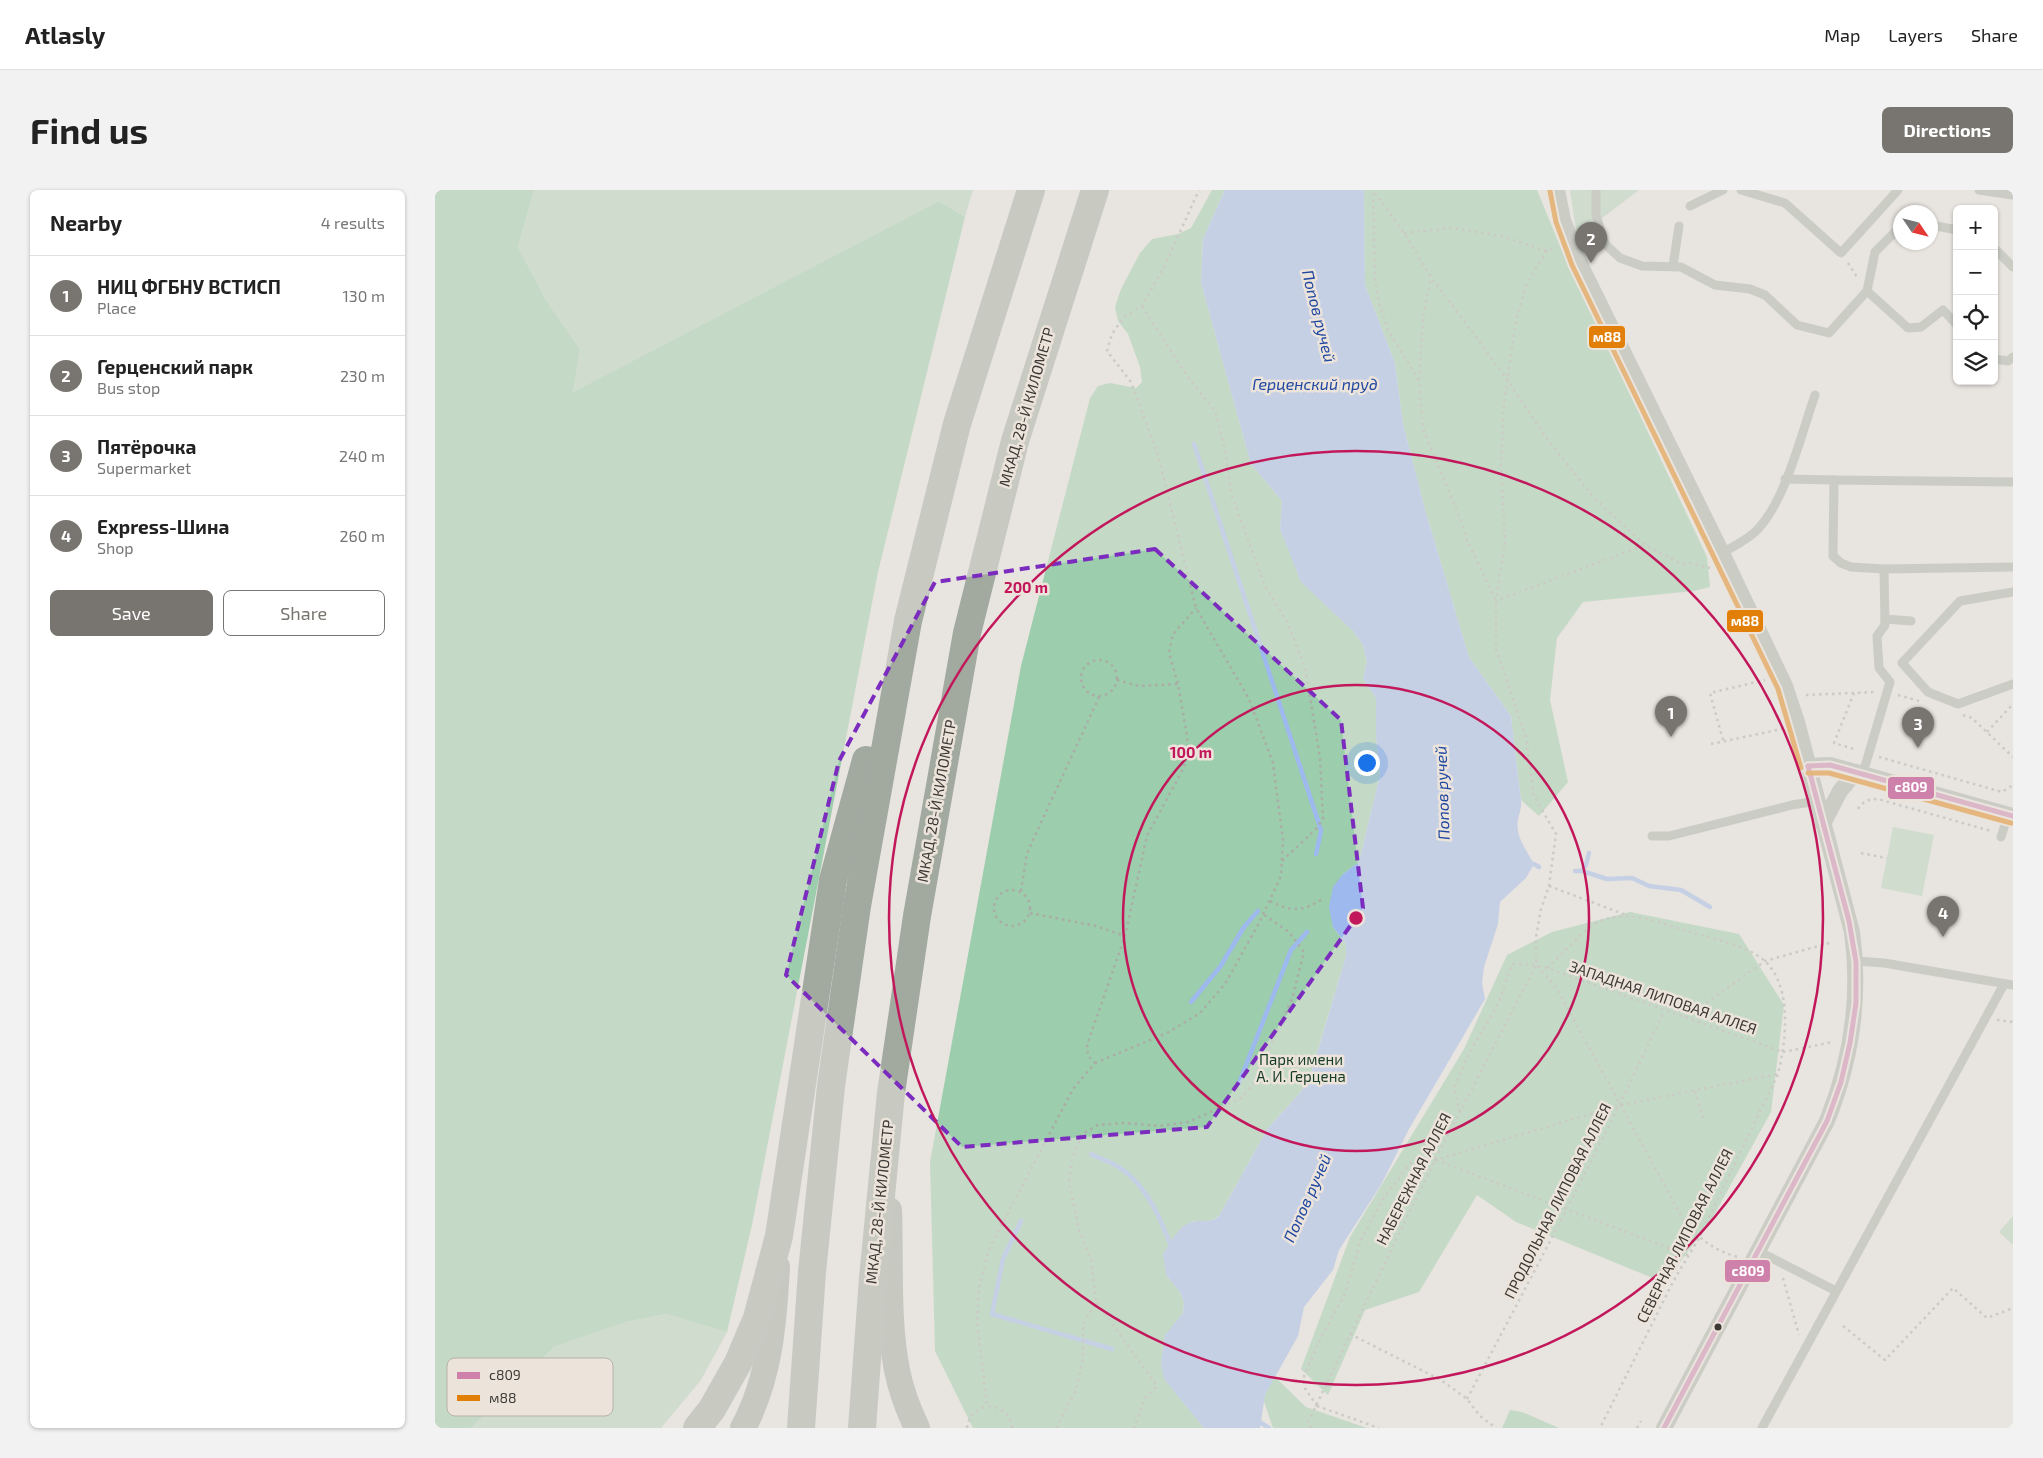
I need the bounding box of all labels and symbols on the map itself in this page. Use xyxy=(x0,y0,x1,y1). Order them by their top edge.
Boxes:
north arrow xyxy=(1893,205,1938,250)
pin: 2 xyxy=(1575,222,1607,263)
water label: Попов ручей xyxy=(1299,268,1340,364)
street label: МКАД, 28-Й КИЛОМЕТР xyxy=(995,325,1057,488)
line badge: м88 xyxy=(1588,325,1626,349)
text: м88 xyxy=(1593,328,1621,345)
water label: Герценский пруд xyxy=(1252,374,1378,393)
text: 200 m xyxy=(1004,578,1048,596)
line badge: м88 xyxy=(1726,609,1764,633)
text: м88 xyxy=(1731,612,1759,629)
pin: 1 xyxy=(1655,696,1687,737)
pin: 3 xyxy=(1902,707,1934,748)
street label: МКАД, 28-Й КИЛОМЕТР xyxy=(913,718,959,884)
text: 100 m xyxy=(1170,743,1212,761)
water label: Попов ручей xyxy=(1430,745,1453,841)
your location xyxy=(1354,750,1380,776)
line badge: с809 xyxy=(1887,776,1935,800)
text: с809 xyxy=(1895,778,1927,795)
pin: 4 xyxy=(1927,896,1959,937)
centre of rings xyxy=(1347,909,1365,927)
street label: ЗАПАДНАЯ ЛИПОВАЯ АЛЛЕЯ xyxy=(1567,956,1759,1038)
park label: Парк имени А. И. Герцена xyxy=(1256,1050,1346,1085)
street label: ПРОДОЛЬНАЯ ЛИПОВАЯ АЛЛЕЯ xyxy=(1500,1100,1614,1301)
street label: НАБЕРЕЖНАЯ АЛЛЕЯ xyxy=(1372,1109,1454,1248)
street label: МКАД, 28-Й КИЛОМЕТР xyxy=(861,1119,897,1285)
street label: СЕВЕРНАЯ ЛИПОВАЯ АЛЛЕЯ xyxy=(1632,1145,1736,1326)
water label: Попов ручей xyxy=(1279,1151,1334,1245)
line badge: с809 xyxy=(1724,1259,1771,1283)
text: с809 xyxy=(1732,1262,1764,1279)
unlabelled marker xyxy=(1713,1322,1723,1332)
legend xyxy=(447,1358,613,1416)
text: с809 xyxy=(489,1366,521,1383)
text: м88 xyxy=(489,1389,516,1406)

